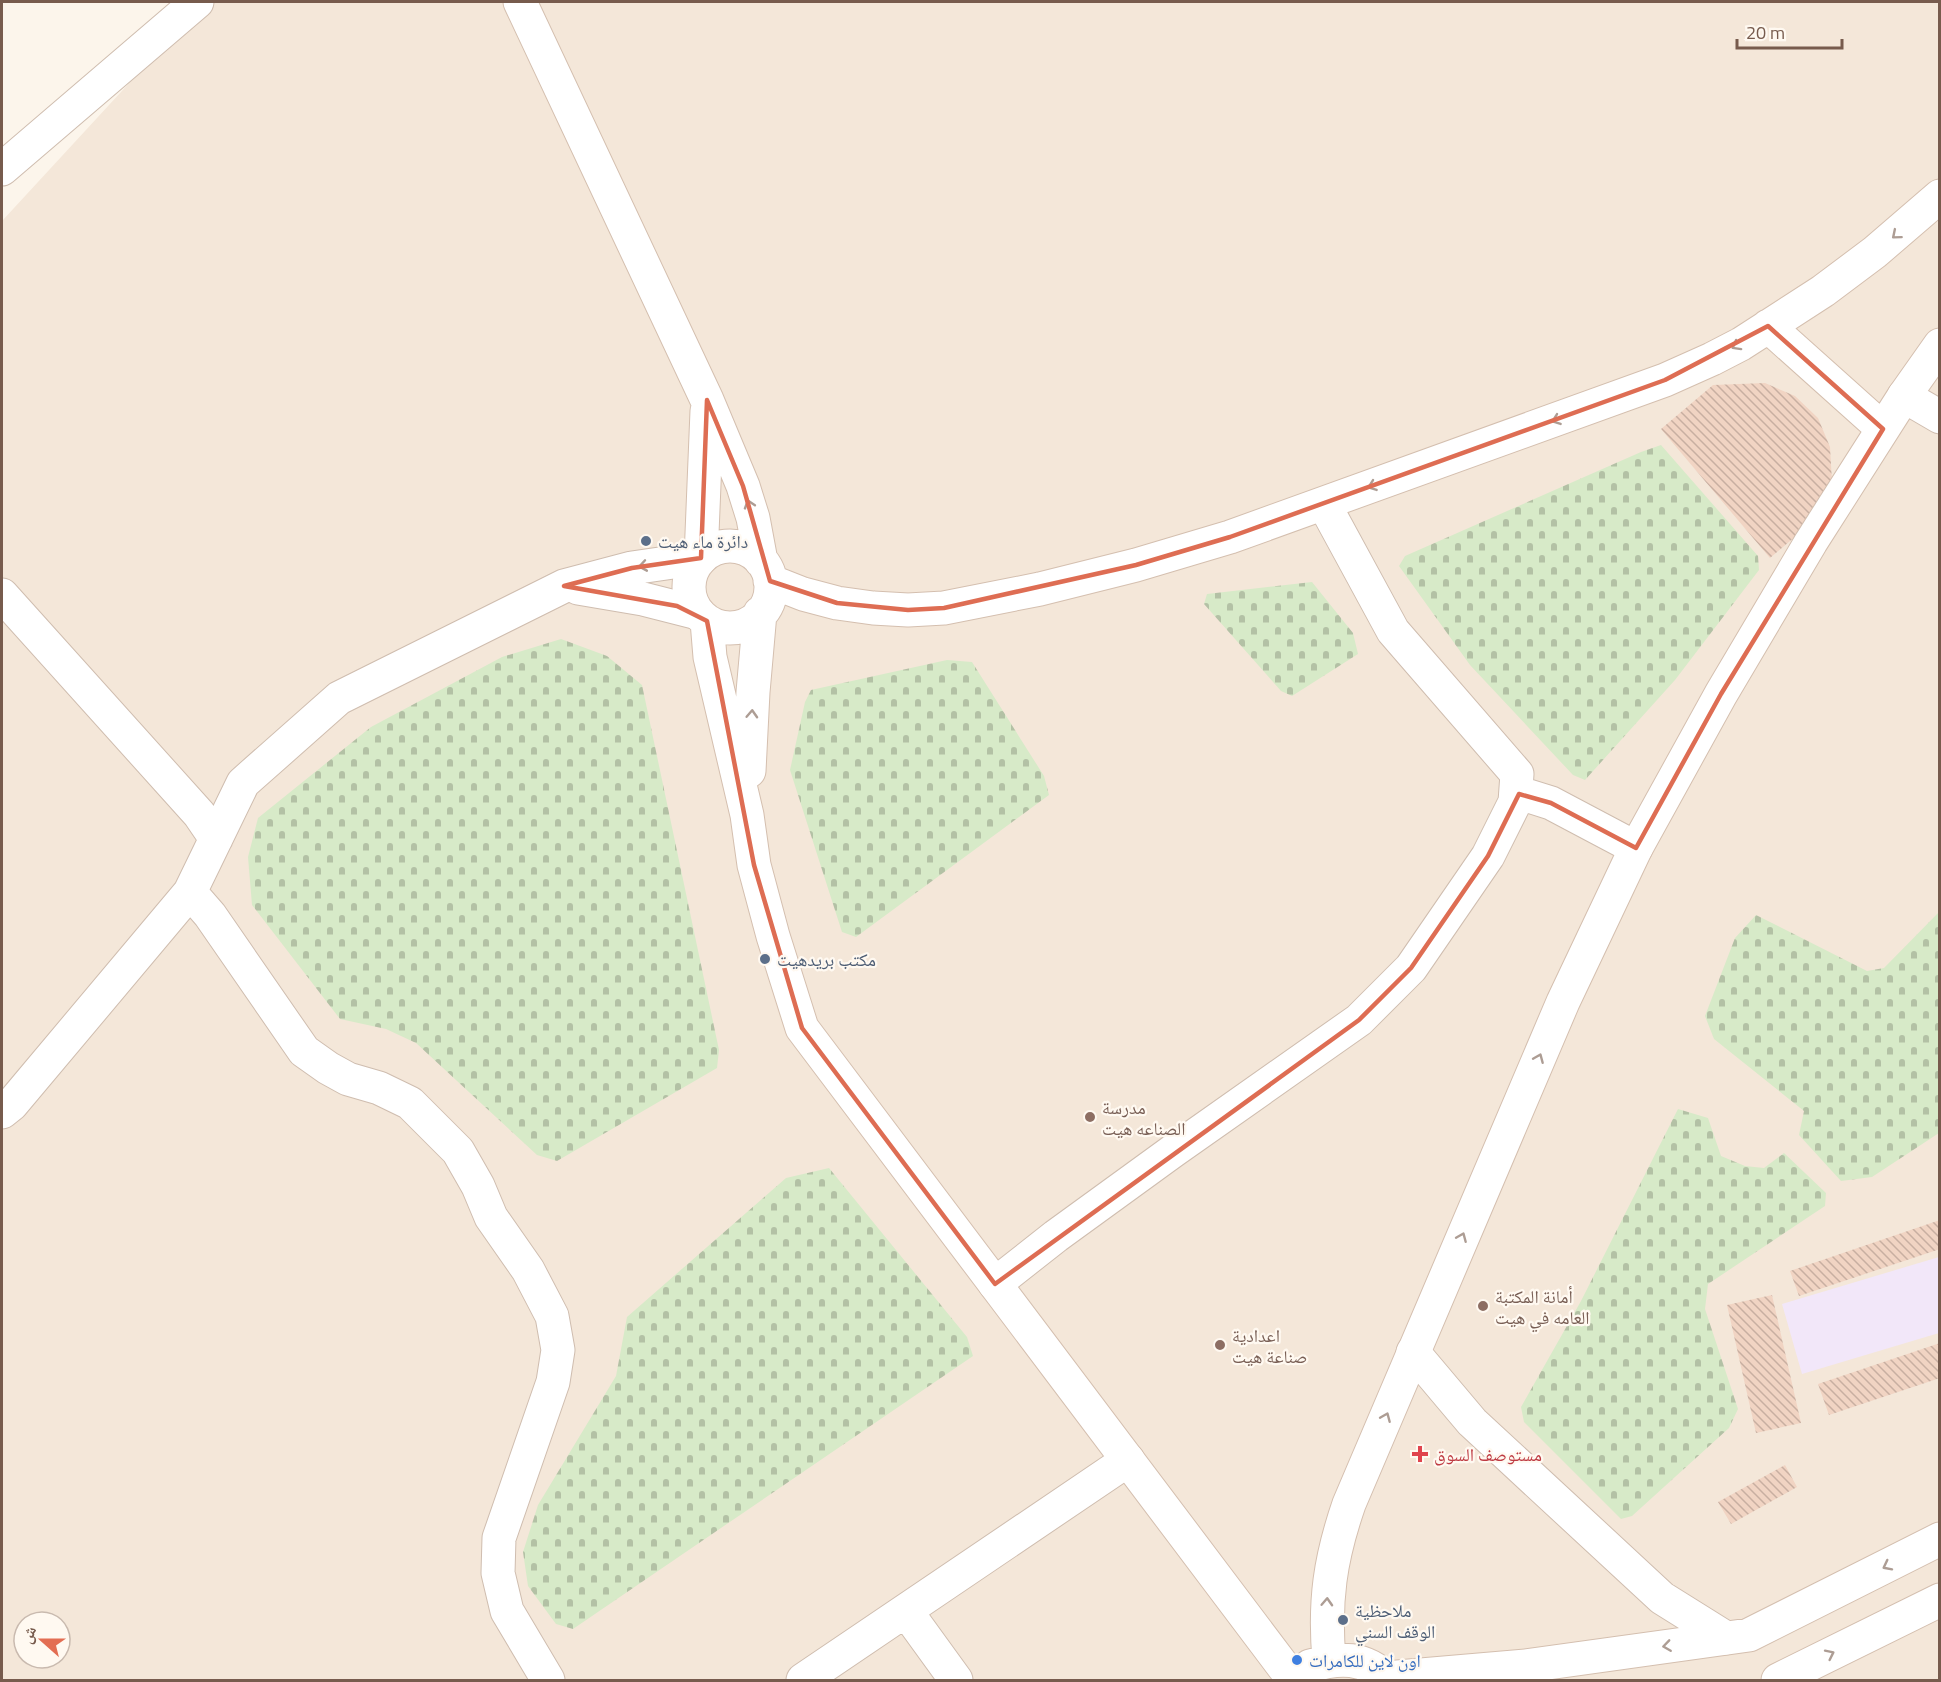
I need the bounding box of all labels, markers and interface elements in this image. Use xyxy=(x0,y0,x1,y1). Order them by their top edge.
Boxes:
scale bar xyxy=(1737,12,1842,50)
text: 20 m xyxy=(1746,19,1785,46)
one-way arrow xyxy=(1892,227,1903,238)
one-way arrow xyxy=(1732,339,1742,350)
one-way arrow xyxy=(1551,412,1561,425)
one-way arrow xyxy=(1367,479,1378,492)
one-way arrow xyxy=(743,499,756,510)
place label: دائرة ماء هيت xyxy=(658,528,748,555)
marker: دائرة ماء هيت xyxy=(639,534,653,548)
one-way arrow xyxy=(638,559,648,572)
one-way arrow xyxy=(746,710,759,719)
place label: مكتب بريدهيت xyxy=(777,946,876,973)
marker: مكتب بريدهيت xyxy=(758,952,772,966)
one-way arrow xyxy=(1532,1054,1544,1065)
place label: مدرسة الصناعه هيت xyxy=(1102,1094,1185,1142)
marker: مدرسة الصناعه هيت xyxy=(1083,1110,1097,1124)
one-way arrow xyxy=(1455,1233,1467,1244)
place label: أمانة المكتبة العامه في هيت xyxy=(1495,1283,1590,1332)
marker: أمانة المكتبة العامه في هيت xyxy=(1476,1299,1490,1313)
place label: اعدادية صناعة هيت xyxy=(1232,1322,1307,1370)
marker: اعدادية صناعة هيت xyxy=(1213,1338,1227,1352)
one-way arrow xyxy=(1378,1412,1390,1423)
place label: مستوصف السوق xyxy=(1434,1441,1542,1468)
marker: مستوصف السوق xyxy=(1411,1445,1429,1463)
one-way arrow xyxy=(1883,1558,1894,1570)
one-way arrow xyxy=(1321,1597,1334,1606)
place label: ملاحظية الوقف السني xyxy=(1355,1597,1435,1646)
north arrow xyxy=(12,1610,72,1670)
marker: ملاحظية الوقف السني xyxy=(1336,1613,1350,1627)
text: ش xyxy=(14,1622,42,1647)
one-way arrow xyxy=(1663,1640,1672,1652)
place label: اون لاين للكامرات xyxy=(1309,1647,1421,1674)
one-way arrow xyxy=(1824,1650,1835,1662)
marker: اون لاين للكامرات xyxy=(1290,1653,1304,1667)

